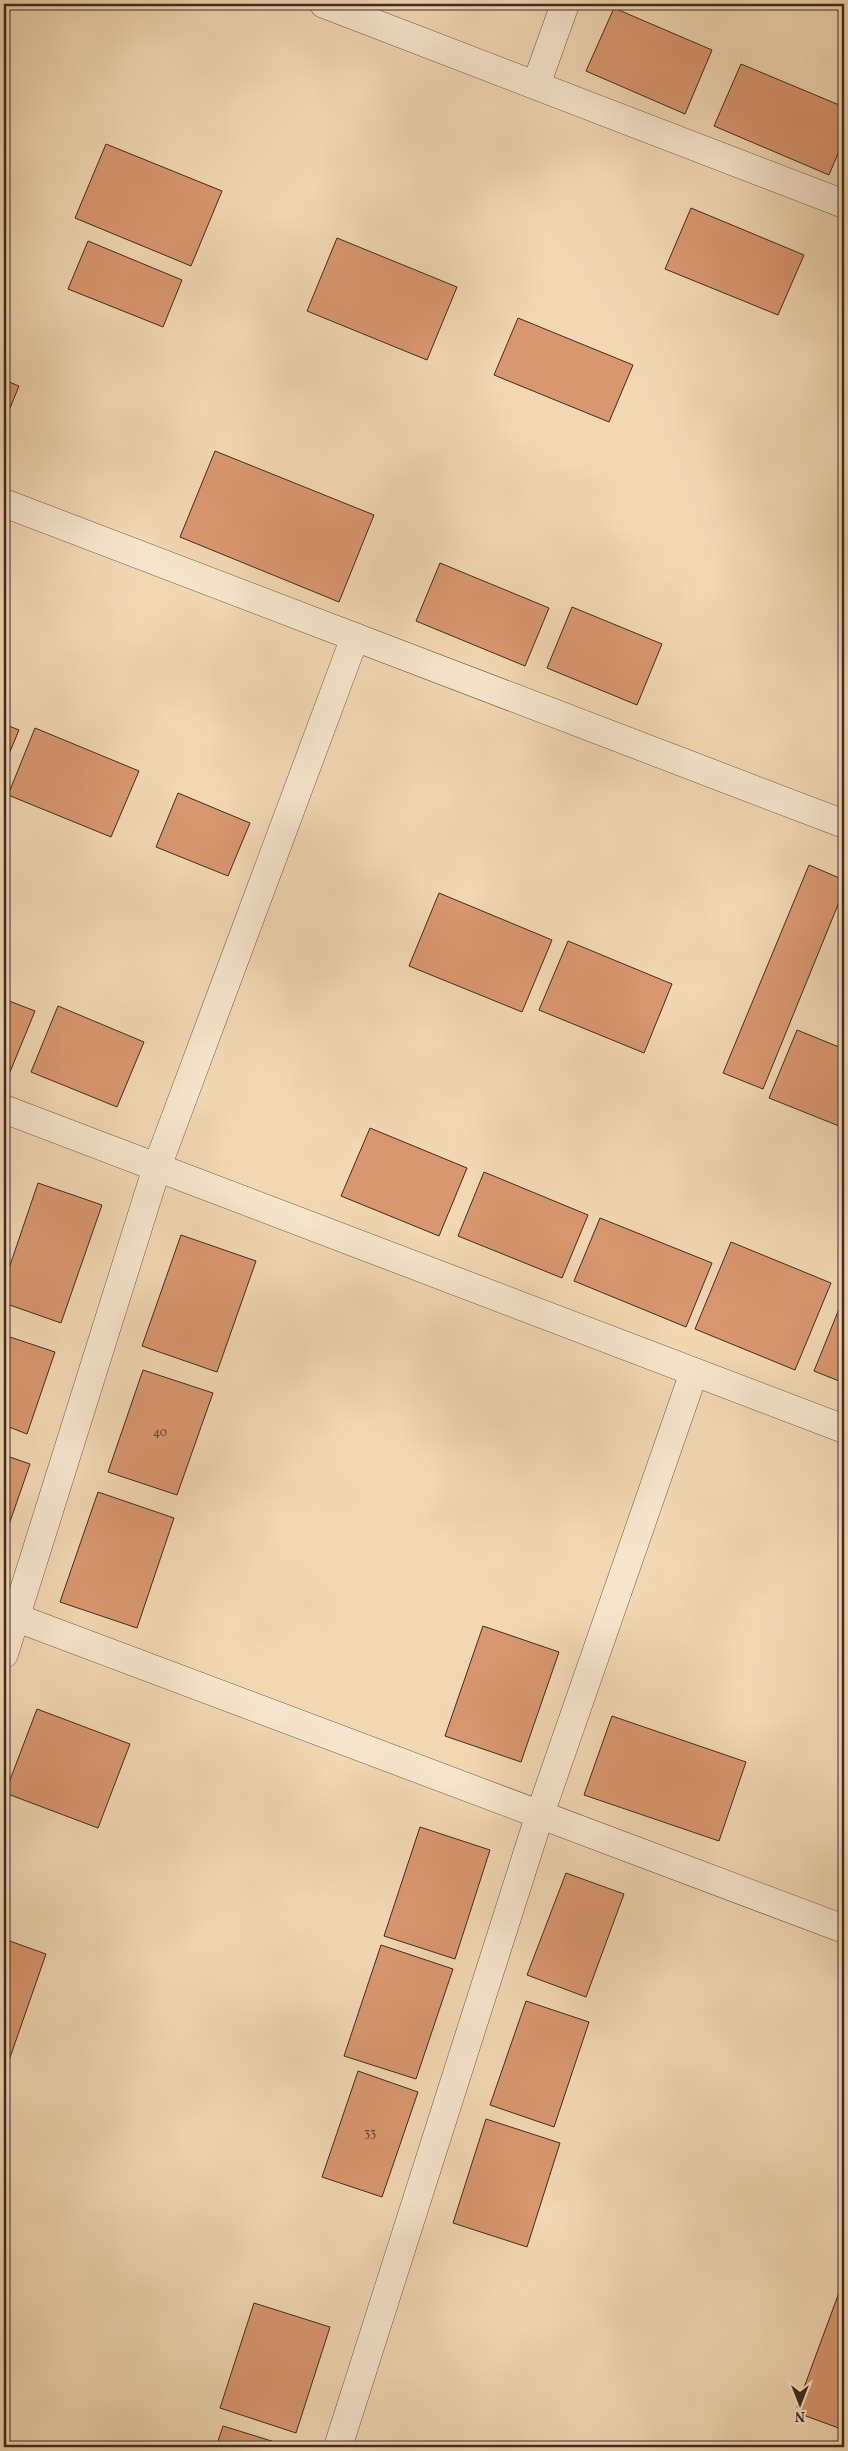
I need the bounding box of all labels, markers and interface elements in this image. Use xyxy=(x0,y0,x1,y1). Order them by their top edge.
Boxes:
house number: 40 xyxy=(153,1425,167,1441)
house number: 33 xyxy=(364,2126,376,2142)
north arrow xyxy=(776,2378,826,2428)
text: N xyxy=(795,2406,805,2425)

